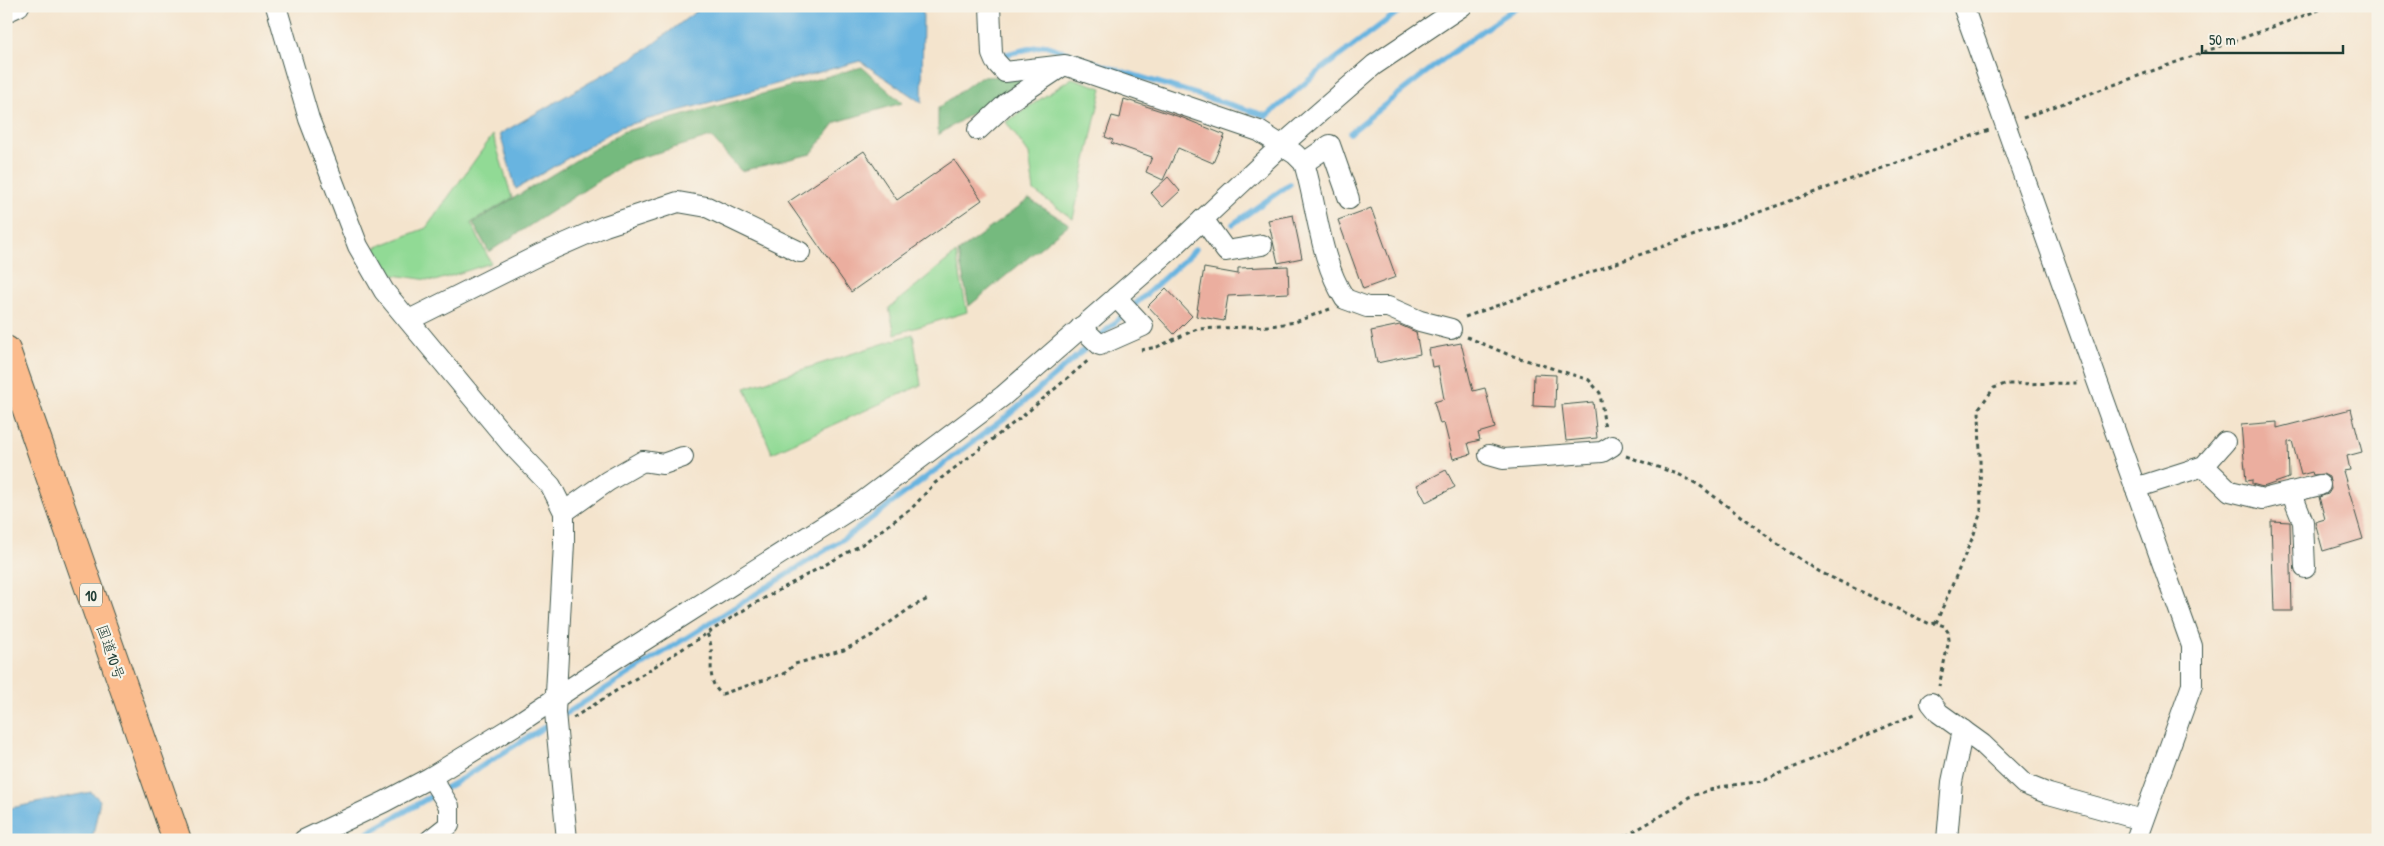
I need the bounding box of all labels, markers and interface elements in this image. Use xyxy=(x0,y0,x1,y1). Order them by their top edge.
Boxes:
scale bar xyxy=(2202,22,2343,54)
text: 50 m xyxy=(2209,29,2236,50)
road number: 10 xyxy=(80,584,102,606)
street label: 国道10号 xyxy=(92,622,130,682)

